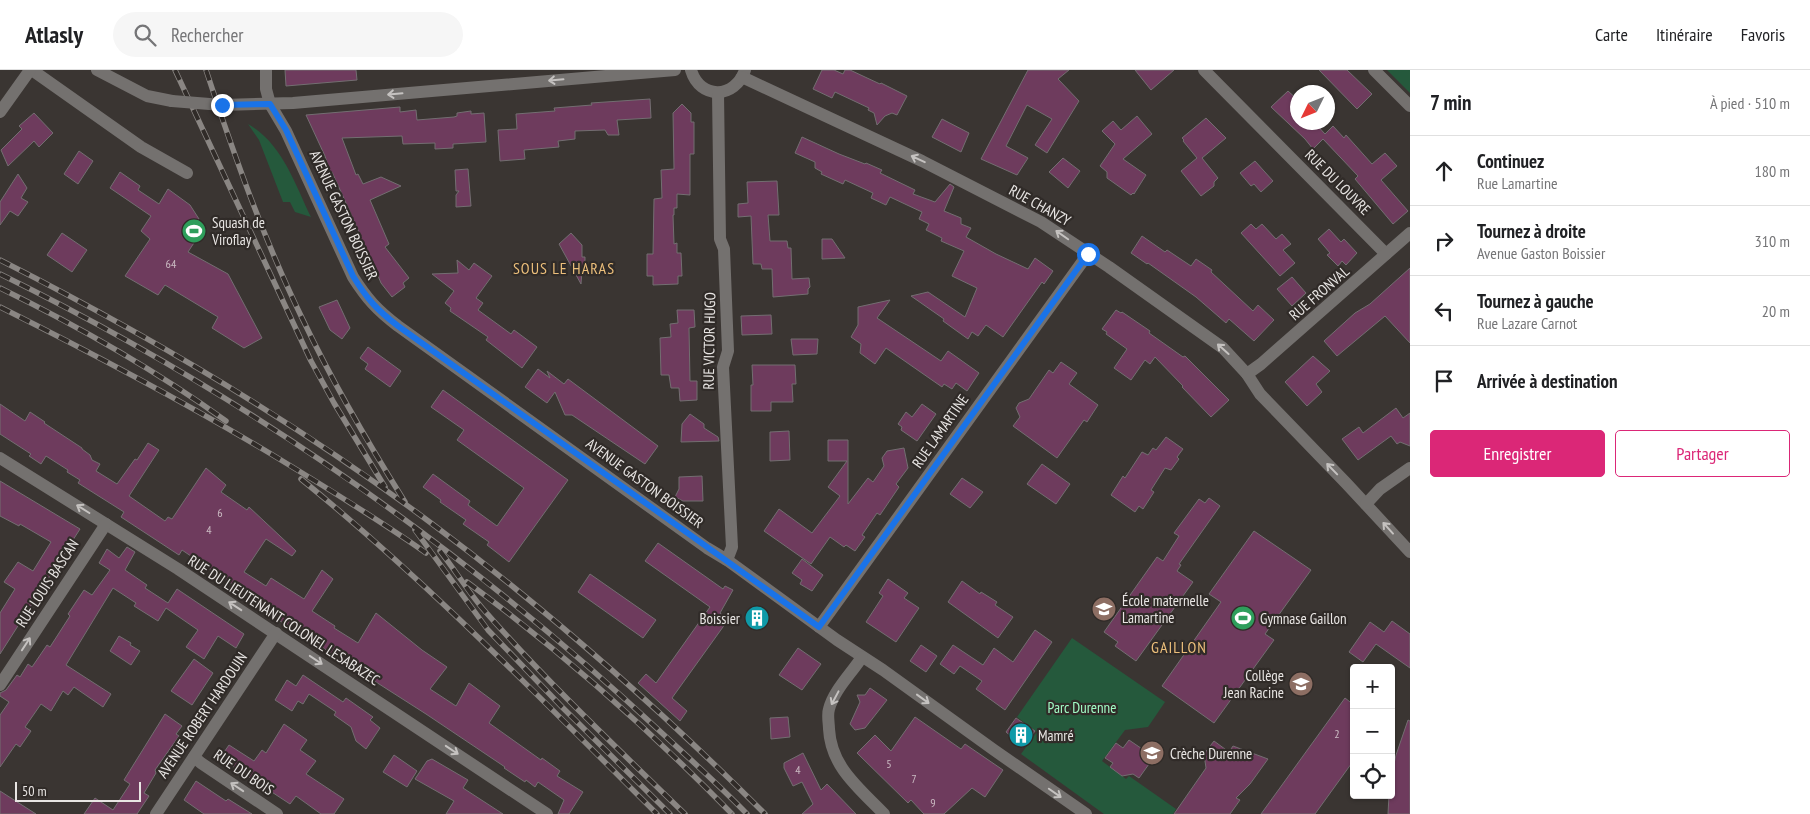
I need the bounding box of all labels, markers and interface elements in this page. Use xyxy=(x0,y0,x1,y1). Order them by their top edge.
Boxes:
search box xyxy=(113,12,463,57)
text: Atlasly xyxy=(25,19,83,50)
icon: search xyxy=(131,21,159,49)
text: Rechercher xyxy=(171,23,243,47)
text: Carte xyxy=(1595,23,1628,46)
text: Itinéraire xyxy=(1656,23,1713,46)
text: Favoris xyxy=(1741,23,1785,46)
one-way arrow xyxy=(549,76,565,85)
north arrow xyxy=(1290,85,1335,130)
text: 7 min xyxy=(1430,89,1472,116)
one-way arrow xyxy=(387,90,403,99)
text: À pied · 510 m xyxy=(1710,93,1790,113)
route end xyxy=(211,94,234,117)
street label: RUE DU LOUVRE xyxy=(1301,145,1375,219)
street label: AVENUE GASTON BOISSIER xyxy=(306,147,382,283)
text: Continuez xyxy=(1477,149,1544,173)
one-way arrow xyxy=(911,154,926,164)
icon: ahead xyxy=(1430,157,1458,185)
text: 180 m xyxy=(1755,161,1790,181)
text: Rue Lamartine xyxy=(1477,173,1558,193)
street label: RUE CHANZY xyxy=(1006,180,1074,230)
place label: Squash de Viroflay xyxy=(211,213,265,249)
sports icon: Squash de Viroflay xyxy=(181,218,207,244)
text: Tournez à droite xyxy=(1477,219,1586,243)
icon: right xyxy=(1430,227,1458,255)
one-way arrow xyxy=(1055,230,1069,240)
text: 310 m xyxy=(1755,231,1790,251)
route start xyxy=(1077,243,1100,266)
text: Avenue Gaston Boissier xyxy=(1477,243,1605,263)
house number: 64 xyxy=(166,256,177,271)
district label: SOUS LE HARAS xyxy=(513,258,615,278)
street label: RUE FRONVAL xyxy=(1285,261,1354,324)
text: Tournez à gauche xyxy=(1477,289,1594,313)
street label: RUE VICTOR HUGO xyxy=(699,292,719,390)
icon: left xyxy=(1430,297,1458,325)
text: 20 m xyxy=(1762,301,1790,321)
text: Rue Lazare Carnot xyxy=(1477,313,1577,333)
one-way arrow xyxy=(1217,343,1230,355)
icon: arrive xyxy=(1430,367,1458,395)
text: Arrivée à destination xyxy=(1477,369,1618,393)
street label: RUE LAMARTINE xyxy=(908,390,972,472)
button: Enregistrer xyxy=(1430,430,1605,477)
button: Partager xyxy=(1615,430,1790,477)
street label: AVENUE GASTON BOISSIER xyxy=(583,434,707,532)
one-way arrow xyxy=(1326,462,1338,475)
one-way arrow xyxy=(77,504,91,514)
house number: 6 xyxy=(217,505,223,520)
house number: 4 xyxy=(206,522,212,537)
one-way arrow xyxy=(1382,522,1394,535)
street label: RUE LOUIS BASCAN xyxy=(11,535,83,631)
street label: RUE DU LIEUTENANT COLONEL LESABAZEC xyxy=(184,551,384,689)
place label: École maternelle Lamartine xyxy=(1122,591,1209,627)
school or university icon: École maternelle Lamartine xyxy=(1091,596,1117,622)
one-way arrow xyxy=(228,601,242,612)
building icon: Boissier xyxy=(744,605,770,631)
sports icon: Gymnase Gaillon xyxy=(1230,605,1256,631)
place label: Boissier xyxy=(699,609,741,628)
place label: Gymnase Gaillon xyxy=(1260,609,1347,628)
district label: GAILLON xyxy=(1151,637,1207,657)
one-way arrow xyxy=(22,638,32,652)
street label: AVENUE ROBERT HARDOUIN xyxy=(153,648,251,782)
one-way arrow xyxy=(309,655,323,665)
map controls xyxy=(1350,664,1395,799)
button: + xyxy=(1350,664,1395,709)
place label: Collège Jean Racine xyxy=(1223,666,1284,702)
school or university icon: Collège Jean Racine xyxy=(1288,671,1314,697)
one-way arrow xyxy=(830,690,840,705)
one-way arrow xyxy=(916,693,929,704)
park label: Parc Durenne xyxy=(1048,698,1116,717)
button: − xyxy=(1350,709,1395,754)
building icon: Mamré xyxy=(1008,722,1034,748)
place label: Mamré xyxy=(1038,726,1074,745)
house number: 2 xyxy=(1334,726,1340,741)
school or university icon: Crèche Durenne xyxy=(1139,740,1165,766)
place label: Crèche Durenne xyxy=(1170,744,1252,763)
street label: RUE DU BOIS xyxy=(210,745,278,799)
one-way arrow xyxy=(444,745,458,755)
button: locate xyxy=(1350,754,1395,799)
house number: 5 xyxy=(886,756,892,771)
house number: 4 xyxy=(795,762,801,777)
house number: 7 xyxy=(911,771,917,786)
scale bar xyxy=(15,779,141,802)
text: 50 m xyxy=(22,782,47,800)
one-way arrow xyxy=(230,782,244,792)
one-way arrow xyxy=(1048,788,1062,798)
house number: 9 xyxy=(930,795,936,810)

